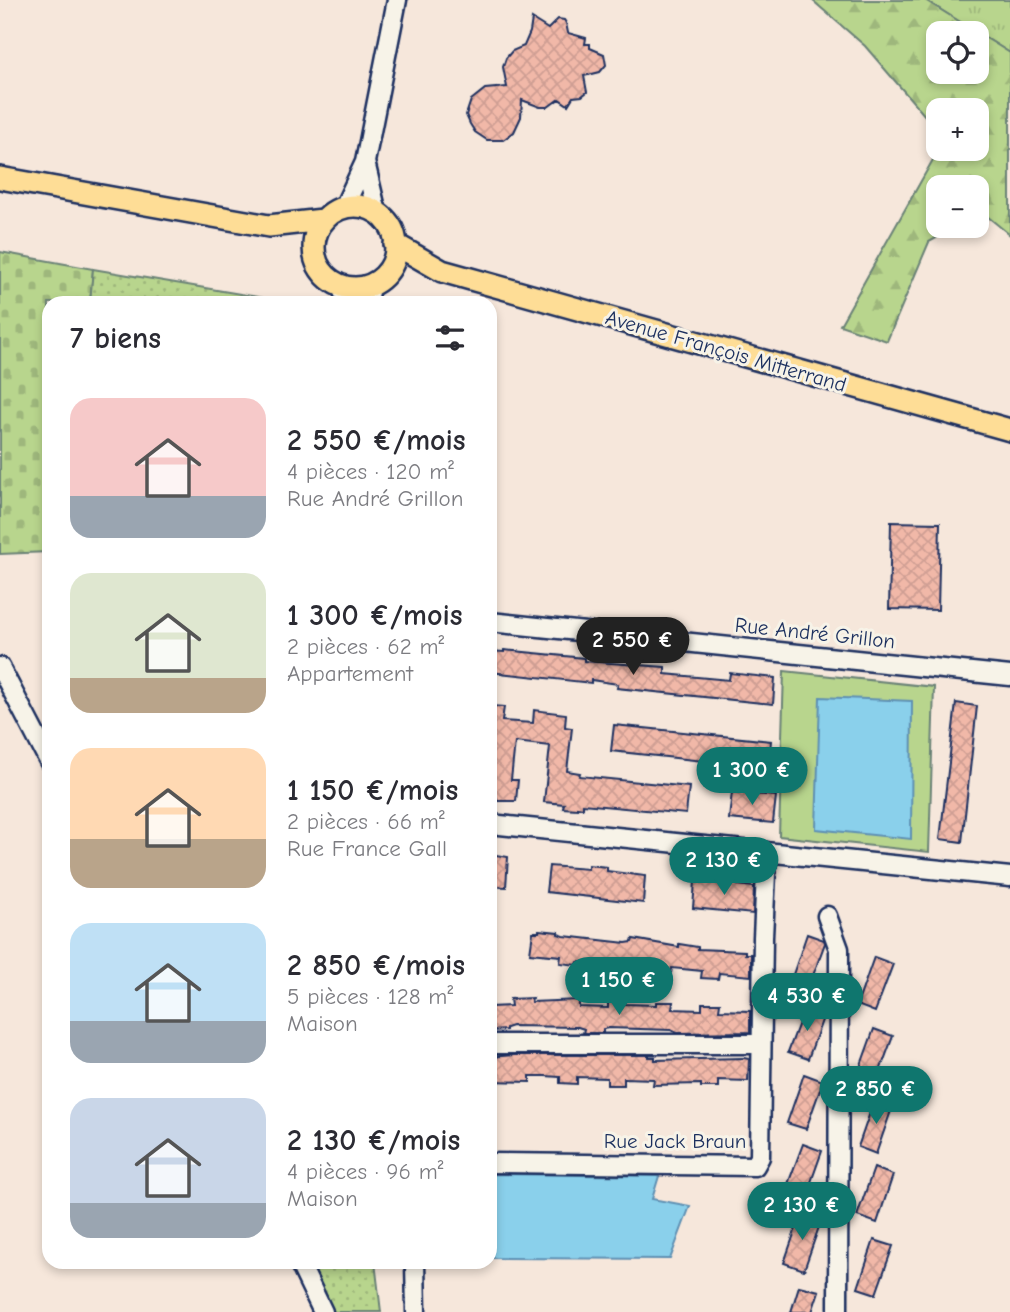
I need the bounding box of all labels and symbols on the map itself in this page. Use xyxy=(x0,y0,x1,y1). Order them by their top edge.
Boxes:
street label: Avenue François Mitterrand xyxy=(603,305,849,397)
street label: Rue André Grillon xyxy=(734,613,896,653)
pin: 2 550 € xyxy=(568,618,698,677)
pin: 1 300 € xyxy=(687,748,817,807)
pin: 2 130 € xyxy=(659,838,789,897)
pin: 1 150 € xyxy=(554,958,684,1017)
pin: 4 530 € xyxy=(742,974,872,1033)
pin: 2 850 € xyxy=(811,1066,941,1126)
street label: Rue Jack Braun xyxy=(604,1129,746,1153)
pin: 2 130 € xyxy=(737,1182,867,1242)

